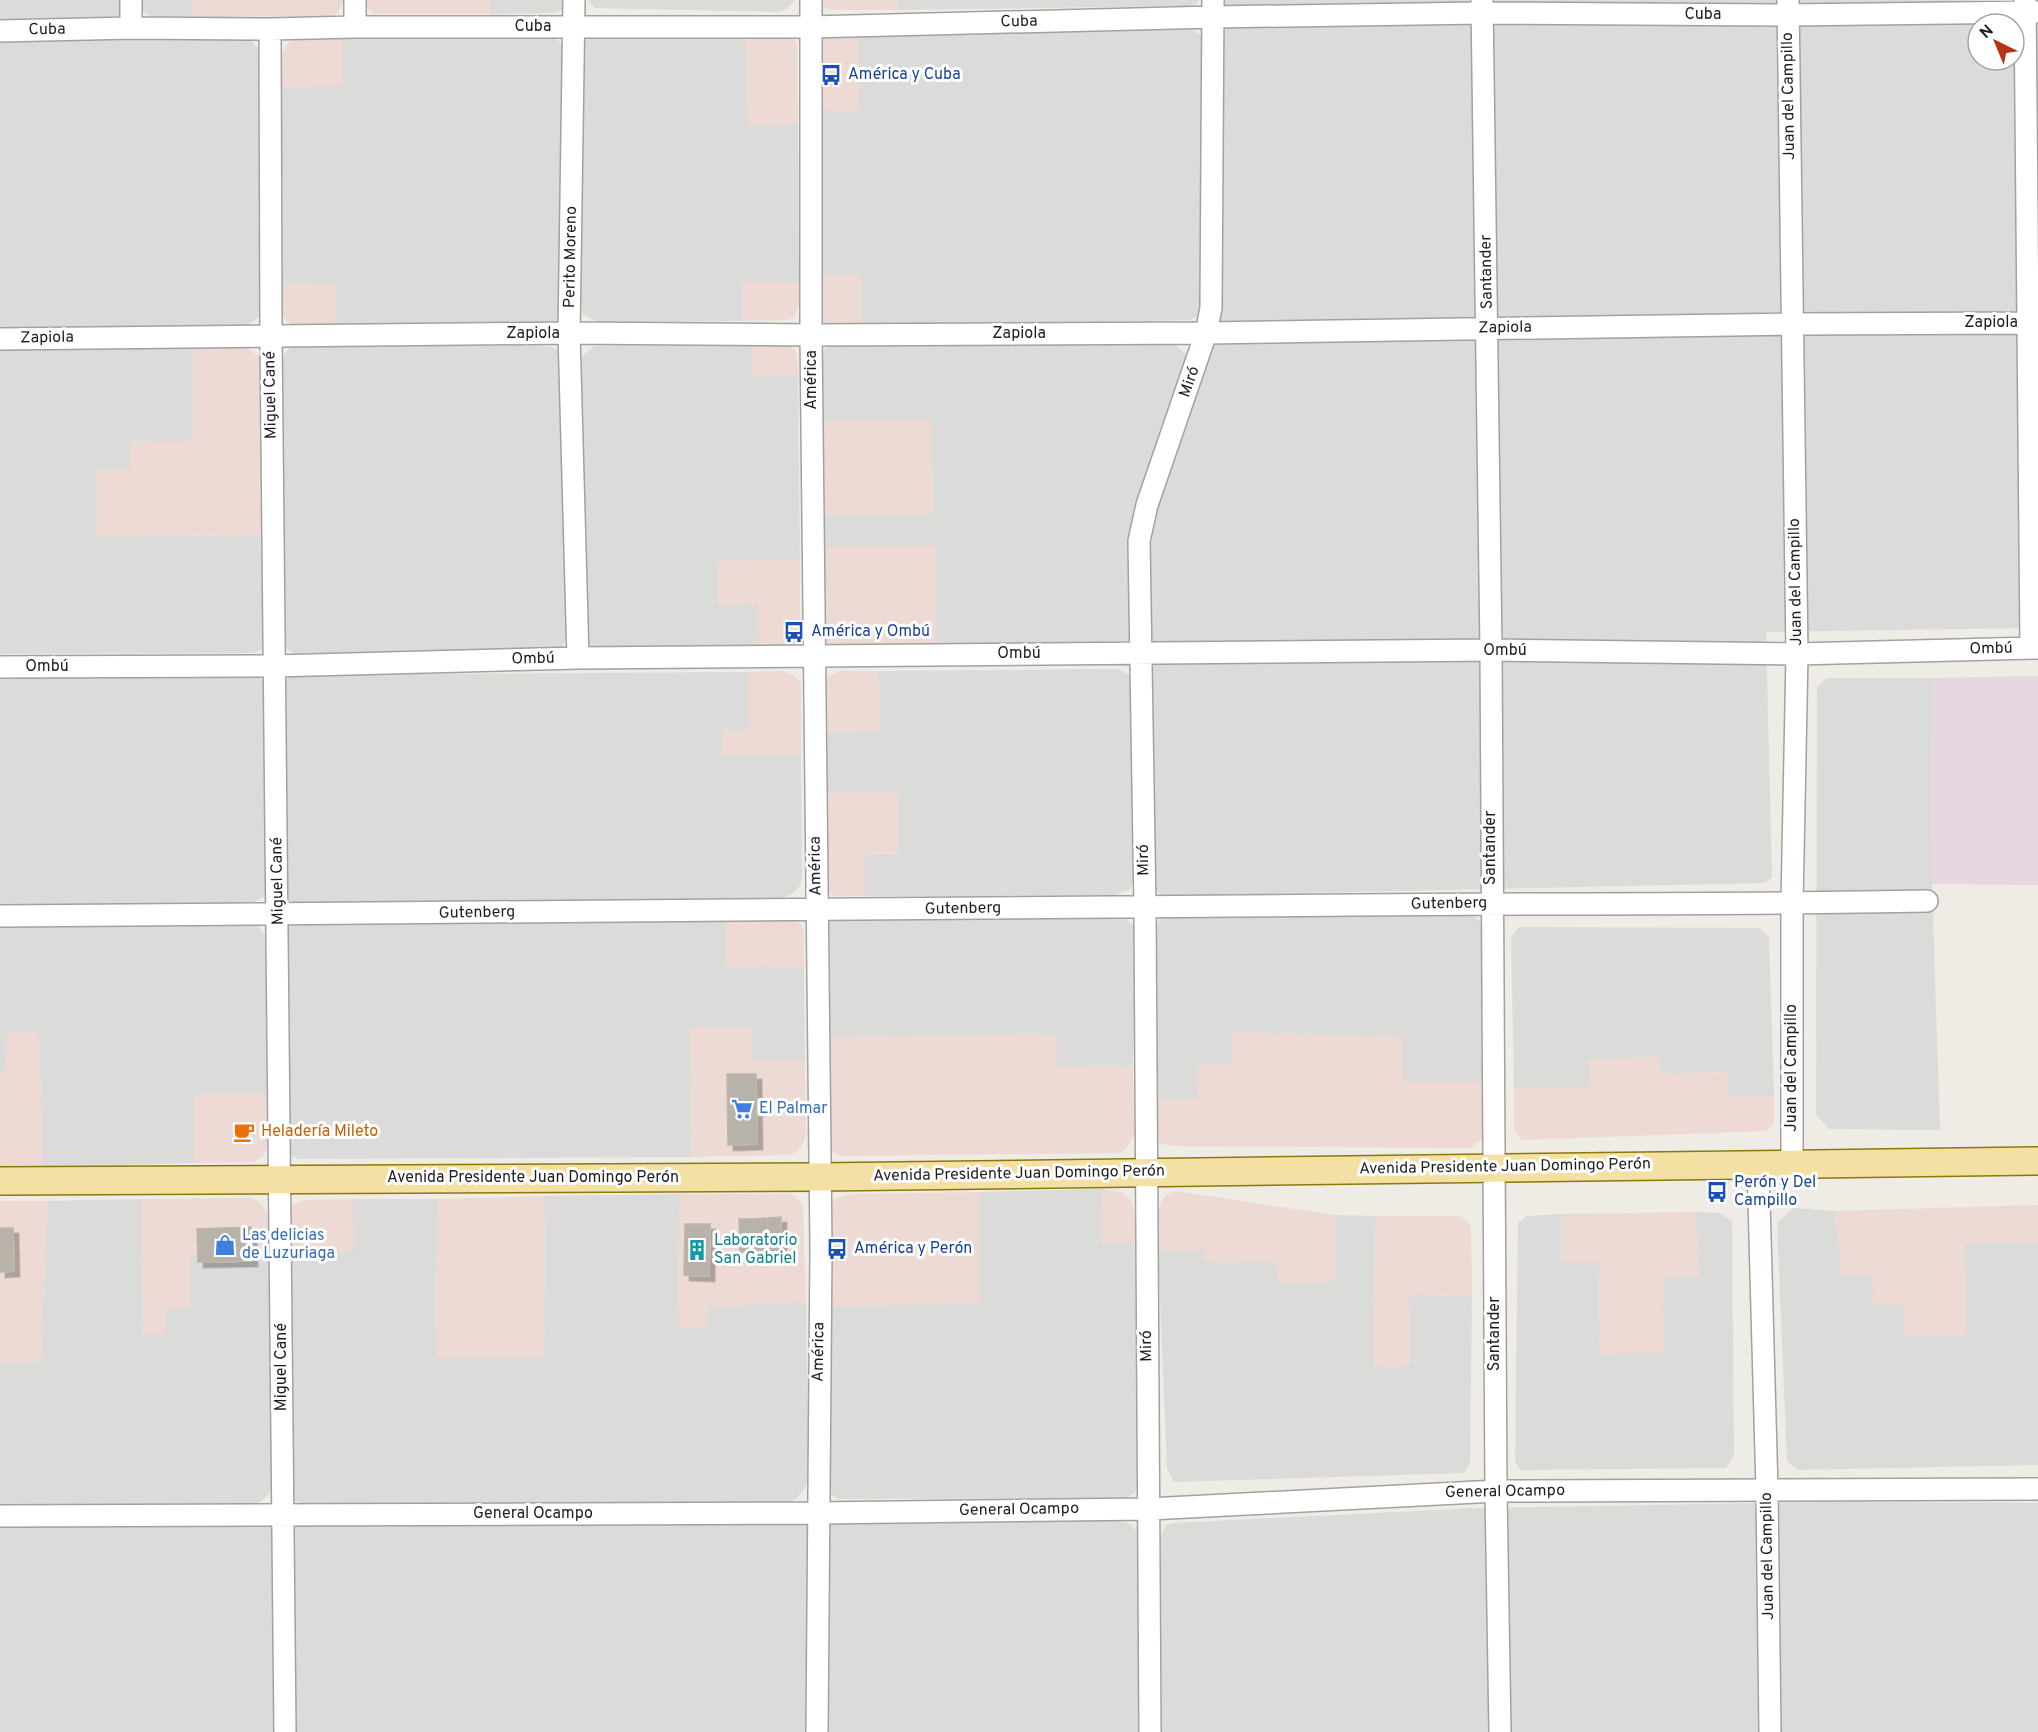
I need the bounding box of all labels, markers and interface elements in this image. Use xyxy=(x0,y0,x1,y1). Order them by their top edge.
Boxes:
street label: Cuba xyxy=(1685,5,1722,25)
street label: Cuba xyxy=(1000,12,1038,32)
north arrow xyxy=(1966,12,2026,72)
street label: Cuba xyxy=(515,17,552,37)
street label: Cuba xyxy=(28,20,66,40)
text: N xyxy=(1976,21,1998,44)
street label: Juan del Campillo xyxy=(1778,32,1800,160)
bus stop icon: América y Cuba xyxy=(819,63,843,87)
place label: América y Cuba xyxy=(848,65,961,85)
street label: Perito Moreno xyxy=(560,206,582,308)
street label: Santander xyxy=(1476,234,1498,310)
street label: Zapiola xyxy=(1964,313,2018,333)
street label: Zapiola xyxy=(1478,318,1532,338)
street label: Zapiola xyxy=(506,324,560,344)
street label: Zapiola xyxy=(992,324,1046,344)
street label: Zapiola xyxy=(20,328,74,348)
street label: América xyxy=(802,350,822,410)
street label: Miguel Cané xyxy=(260,351,282,439)
street label: Miró xyxy=(1175,364,1205,400)
street label: Juan del Campillo xyxy=(1785,518,1807,646)
bus stop icon: América y Ombú xyxy=(782,620,806,644)
place label: América y Ombú xyxy=(811,622,930,642)
street label: Ombú xyxy=(1969,639,2013,659)
street label: Ombú xyxy=(1483,641,1527,661)
street label: Ombú xyxy=(997,644,1041,664)
street label: Ombú xyxy=(511,649,555,669)
street label: Ombú xyxy=(25,657,69,677)
street label: Santander xyxy=(1481,811,1501,885)
street label: América xyxy=(805,836,827,896)
street label: Miguel Cané xyxy=(267,837,289,925)
street label: Miró xyxy=(1134,844,1154,876)
street label: Gutenberg xyxy=(1411,893,1487,915)
street label: Gutenberg xyxy=(925,898,1001,920)
street label: Gutenberg xyxy=(439,902,515,924)
street label: Juan del Campillo xyxy=(1782,1004,1802,1132)
supermarket icon: El Palmar xyxy=(730,1097,754,1121)
place label: El Palmar xyxy=(759,1099,827,1119)
cafe icon: Heladería Mileto xyxy=(232,1120,256,1144)
place label: Heladería Mileto xyxy=(261,1122,378,1142)
street label: Avenida Presidente Juan Domingo Perón xyxy=(1359,1154,1651,1180)
street label: Avenida Presidente Juan Domingo Perón xyxy=(873,1161,1165,1187)
street label: Avenida Presidente Juan Domingo Perón xyxy=(387,1168,679,1188)
place label: Perón y Del Campillo xyxy=(1734,1173,1816,1211)
bus stop icon: Perón y Del Campillo xyxy=(1705,1180,1729,1204)
place label: Las delicias de Luzuriaga xyxy=(242,1226,335,1264)
place label: Laboratorio San Gabriel xyxy=(714,1231,797,1269)
shop icon: Las delicias de Luzuriaga xyxy=(213,1233,237,1257)
bus stop icon: América y Perón xyxy=(825,1237,849,1261)
building icon: Laboratorio San Gabriel xyxy=(685,1238,709,1262)
place label: América y Perón xyxy=(854,1239,972,1259)
street label: Santander xyxy=(1485,1297,1505,1371)
street label: América xyxy=(808,1322,830,1382)
street label: Miguel Cané xyxy=(272,1323,292,1411)
street label: Miró xyxy=(1137,1330,1157,1362)
street label: General Ocampo xyxy=(1445,1481,1565,1503)
street label: Juan del Campillo xyxy=(1757,1492,1779,1620)
street label: General Ocampo xyxy=(959,1499,1079,1521)
street label: General Ocampo xyxy=(473,1504,593,1524)

